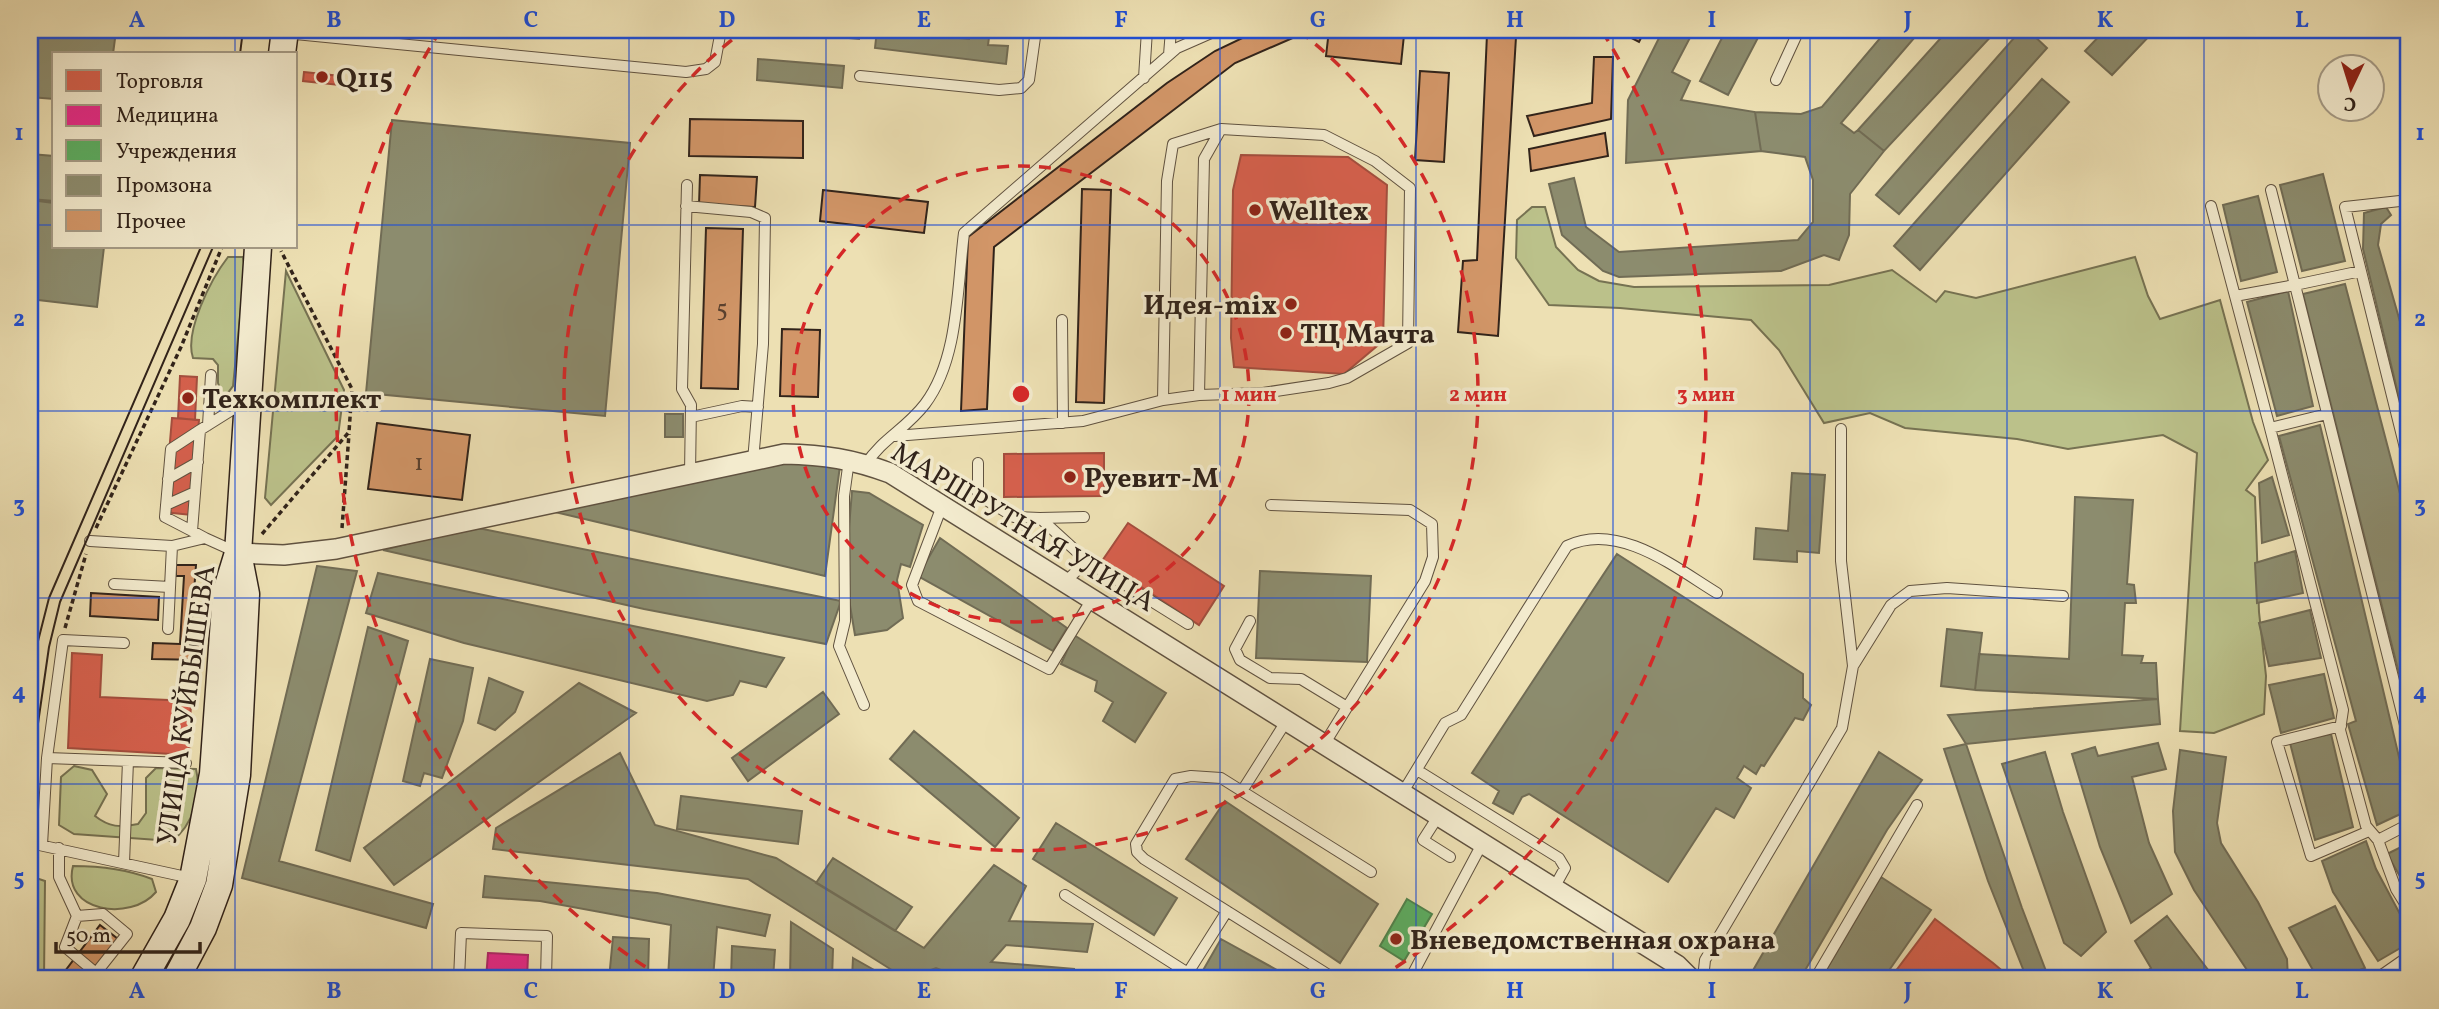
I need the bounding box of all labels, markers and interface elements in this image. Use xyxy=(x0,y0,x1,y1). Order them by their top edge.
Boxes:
text: A xyxy=(129,5,145,37)
text: B xyxy=(326,5,342,37)
text: C xyxy=(524,5,538,37)
text: D xyxy=(719,5,736,37)
text: E xyxy=(917,5,931,37)
text: F xyxy=(1114,5,1128,37)
text: G xyxy=(1310,5,1326,37)
text: H xyxy=(1506,5,1524,37)
text: I xyxy=(1708,5,1716,37)
text: J xyxy=(1903,5,1912,37)
text: K xyxy=(2097,5,2114,37)
text: L xyxy=(2295,5,2309,37)
legend xyxy=(52,52,298,248)
north arrow xyxy=(2316,52,2386,122)
place label: Q115 xyxy=(336,60,393,99)
text: Торговля xyxy=(116,68,203,97)
marker: Q115 xyxy=(314,69,330,85)
text: С xyxy=(2343,90,2357,116)
text: Медицина xyxy=(116,102,219,131)
text: 1 xyxy=(14,118,24,150)
text: 1 xyxy=(2415,118,2425,150)
text: Учреждения xyxy=(116,138,237,167)
text: Промзона xyxy=(116,172,212,201)
place label: Welltex xyxy=(1269,193,1369,232)
marker: Welltex xyxy=(1247,202,1263,218)
text: Прочее xyxy=(116,208,186,237)
place label: Идея-mix xyxy=(1143,287,1277,326)
house number: 5 xyxy=(716,293,728,327)
marker: Идея-mix xyxy=(1283,296,1299,312)
text: 2 xyxy=(13,304,25,336)
text: 2 xyxy=(2414,304,2426,336)
place label: ТЦ Мачта xyxy=(1300,316,1435,355)
marker: ТЦ Мачта xyxy=(1278,325,1294,341)
place label: Техкомплект xyxy=(202,381,382,420)
text: 1 мин xyxy=(1221,381,1277,410)
text: 2 мин xyxy=(1449,381,1507,410)
text: 3 мин xyxy=(1677,381,1735,410)
centre of rings xyxy=(1009,382,1033,406)
marker: Техкомплект xyxy=(180,390,196,406)
street label: МАРШРУТНАЯ УЛИЦА xyxy=(883,434,1162,623)
house number: 1 xyxy=(414,447,424,481)
place label: Руевит-М xyxy=(1084,460,1219,499)
marker: Руевит-М xyxy=(1062,469,1078,485)
text: 3 xyxy=(13,490,25,522)
text: 3 xyxy=(2414,490,2426,522)
street label: УЛИЦА КУЙБЫШЕВА xyxy=(148,562,227,848)
text: 4 xyxy=(12,677,26,709)
text: 4 xyxy=(2413,677,2427,709)
text: 5 xyxy=(13,863,25,895)
text: 5 xyxy=(2414,863,2426,895)
scale bar xyxy=(56,911,200,955)
text: 50 m xyxy=(66,922,111,951)
place label: Вневедомственная охрана xyxy=(1410,922,1776,961)
marker: Вневедомственная охрана xyxy=(1388,931,1404,947)
text: A xyxy=(129,976,145,1008)
text: B xyxy=(326,976,342,1008)
text: C xyxy=(524,976,538,1008)
text: D xyxy=(719,976,736,1008)
text: E xyxy=(917,976,931,1008)
text: F xyxy=(1114,976,1128,1008)
text: G xyxy=(1310,976,1326,1008)
text: H xyxy=(1506,976,1524,1008)
text: I xyxy=(1708,976,1716,1008)
text: J xyxy=(1903,976,1912,1008)
text: K xyxy=(2097,976,2114,1008)
text: L xyxy=(2295,976,2309,1008)

